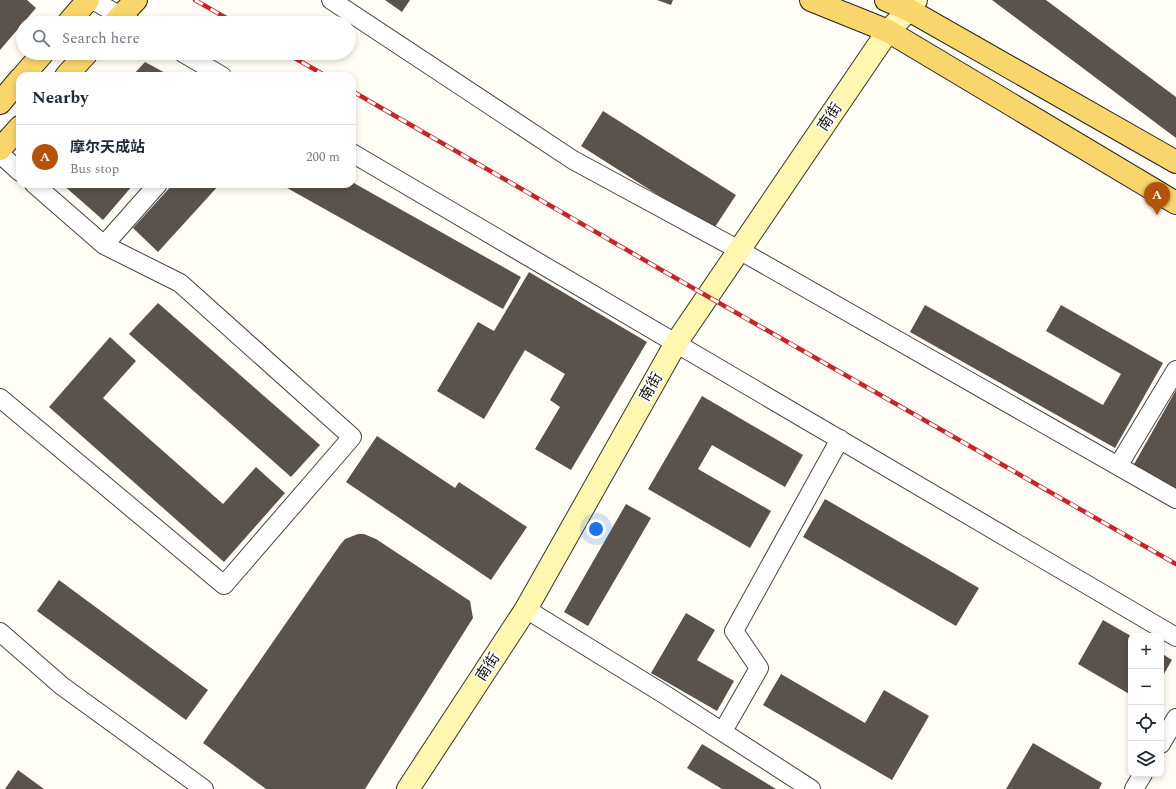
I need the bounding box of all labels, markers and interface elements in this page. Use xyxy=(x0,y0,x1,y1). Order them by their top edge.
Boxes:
search box xyxy=(16,16,356,60)
icon: search xyxy=(30,27,52,49)
text: Search here xyxy=(62,27,140,50)
text: Nearby xyxy=(32,85,88,111)
street label: 南街 xyxy=(812,98,848,136)
text: 摩尔天成站 xyxy=(70,136,145,159)
text: A xyxy=(40,147,50,167)
text: 200 m xyxy=(306,147,340,167)
text: Bus stop xyxy=(70,159,119,179)
pin: A xyxy=(1144,182,1170,215)
street label: 南街 xyxy=(634,368,668,406)
your location xyxy=(586,519,606,539)
map controls xyxy=(1128,633,1164,777)
button: + xyxy=(1128,633,1164,669)
street label: 南街 xyxy=(470,648,506,686)
button: − xyxy=(1128,669,1164,705)
button: locate xyxy=(1128,705,1164,741)
button: layers xyxy=(1128,741,1164,777)

